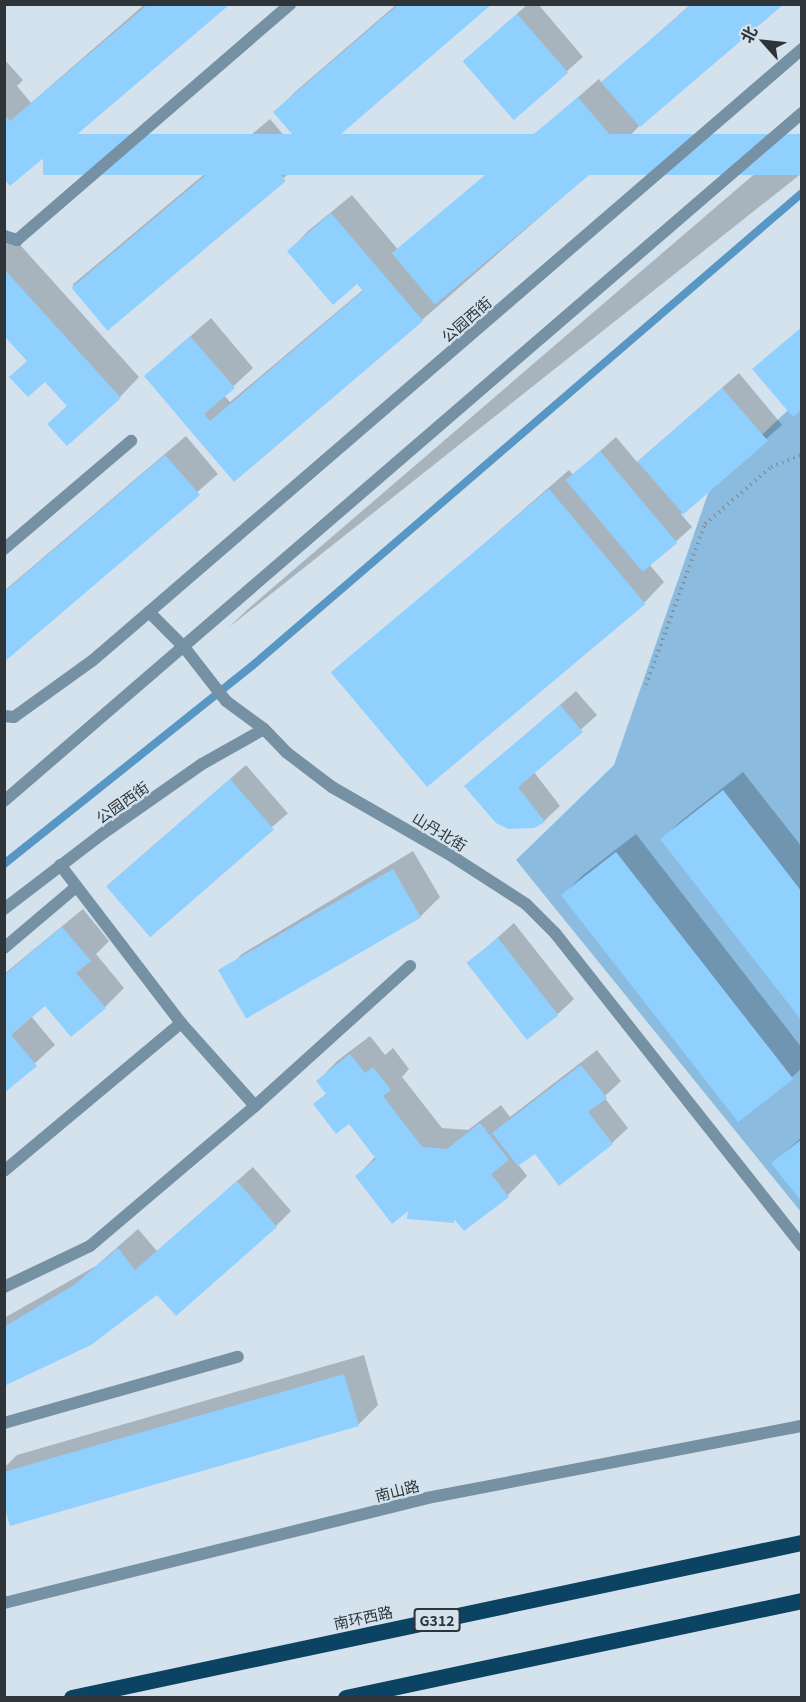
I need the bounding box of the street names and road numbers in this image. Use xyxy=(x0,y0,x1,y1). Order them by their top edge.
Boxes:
street label: 公园西街 xyxy=(437,293,495,345)
street label: 公园西街 xyxy=(92,777,152,827)
street label: 山丹北街 xyxy=(410,808,470,854)
street label: 南山路 xyxy=(373,1476,421,1504)
street label: 南环西路 xyxy=(332,1602,394,1632)
road number: G312 xyxy=(413,1609,461,1631)

